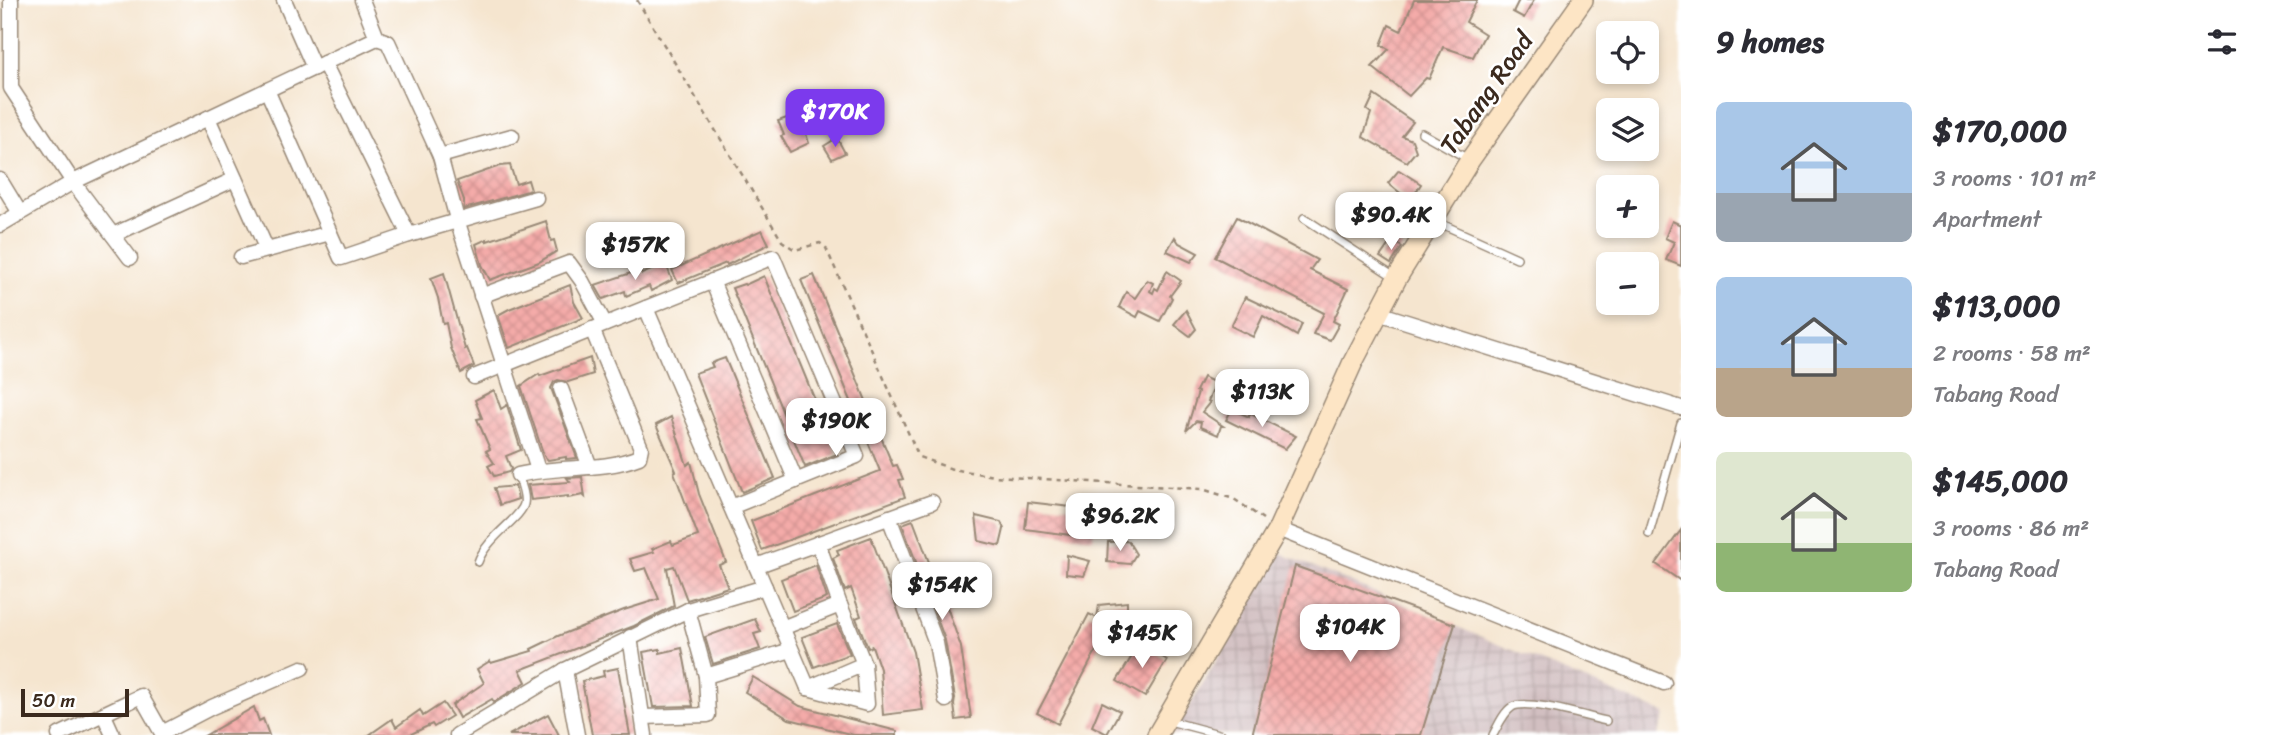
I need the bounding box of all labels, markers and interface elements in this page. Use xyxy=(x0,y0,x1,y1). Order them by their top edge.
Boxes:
text: 9 homes xyxy=(1716,15,1824,69)
street label: Tabang Road xyxy=(1426,20,1547,164)
map controls xyxy=(1596,21,1659,315)
button: locate xyxy=(1596,21,1659,84)
icon: filters xyxy=(2203,23,2241,61)
pin: $170K xyxy=(786,90,884,149)
text: $170K xyxy=(802,91,869,132)
button: layers xyxy=(1596,98,1659,161)
text: $170,000 xyxy=(1933,104,2067,158)
icon: home xyxy=(1772,130,1856,214)
text: 3 rooms · 101 m² xyxy=(1933,158,2097,199)
button: + xyxy=(1596,175,1659,238)
pin: $90.4K xyxy=(1334,192,1448,252)
text: $90.4K xyxy=(1351,194,1431,235)
text: Apartment xyxy=(1933,199,2042,240)
pin: $157K xyxy=(586,222,684,282)
text: $157K xyxy=(602,224,668,265)
button: − xyxy=(1596,252,1659,315)
text: $113,000 xyxy=(1933,279,2060,333)
icon: home xyxy=(1772,305,1856,389)
text: 2 rooms · 58 m² xyxy=(1933,333,2091,374)
pin: $113K xyxy=(1213,370,1311,429)
text: $113K xyxy=(1231,371,1293,412)
text: Tabang Road xyxy=(1933,374,2058,415)
pin: $190K xyxy=(787,398,885,458)
text: $190K xyxy=(802,400,870,441)
text: $145,000 xyxy=(1933,454,2068,508)
icon: home xyxy=(1772,480,1856,564)
pin: $96.2K xyxy=(1063,494,1177,553)
text: $96.2K xyxy=(1082,495,1158,536)
text: 3 rooms · 86 m² xyxy=(1933,508,2089,549)
text: Tabang Road xyxy=(1933,549,2058,590)
pin: $154K xyxy=(893,562,991,622)
text: $154K xyxy=(908,564,976,605)
pin: $104K xyxy=(1301,604,1399,664)
text: $104K xyxy=(1316,606,1384,647)
pin: $145K xyxy=(1093,610,1191,670)
text: $145K xyxy=(1108,612,1176,653)
text: 50 m xyxy=(32,684,75,717)
scale bar xyxy=(21,686,130,718)

